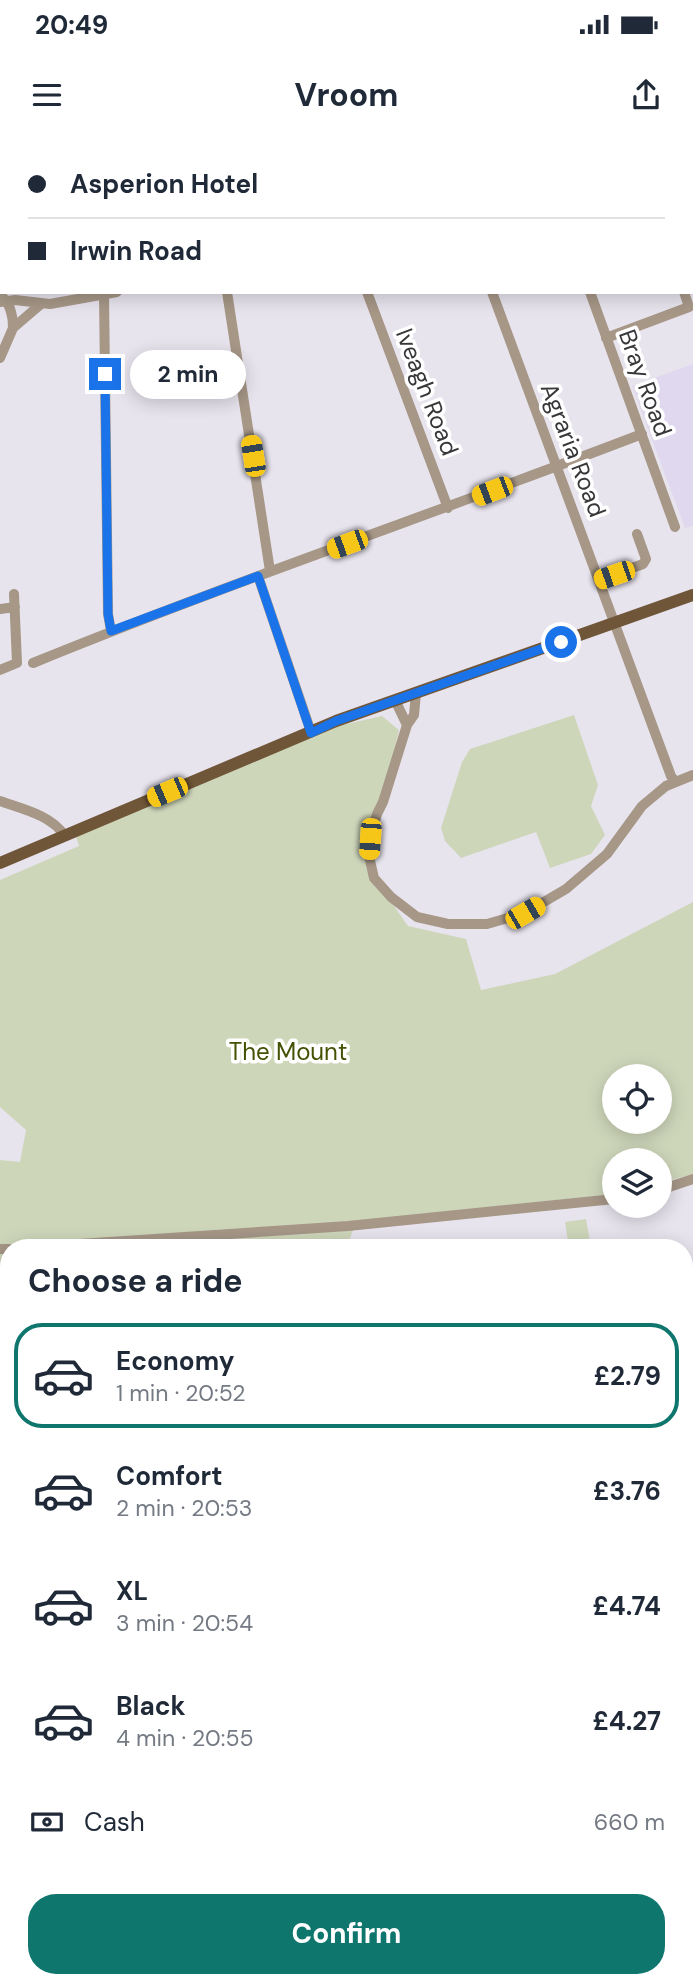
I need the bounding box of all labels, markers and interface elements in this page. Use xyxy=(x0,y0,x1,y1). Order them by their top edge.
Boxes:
text: 20:49 xyxy=(35,8,108,42)
text: Vroom xyxy=(295,74,398,116)
icon: menu xyxy=(28,76,66,114)
icon: share xyxy=(627,76,665,114)
text: Asperion Hotel xyxy=(70,167,258,201)
text: Irwin Road xyxy=(70,234,202,268)
street label: Iveagh Road xyxy=(389,324,466,460)
street label: Bray Road xyxy=(612,325,679,441)
callout: 2 min xyxy=(130,350,245,398)
route end xyxy=(89,358,121,390)
text: 2 min xyxy=(158,359,218,389)
street label: Agraria Road xyxy=(534,378,613,521)
car xyxy=(240,434,267,478)
car xyxy=(469,474,516,508)
car xyxy=(324,527,371,561)
car xyxy=(591,558,638,592)
route start xyxy=(545,626,577,658)
car xyxy=(144,774,191,810)
car xyxy=(359,817,382,861)
car xyxy=(502,893,549,933)
park label: The Mount xyxy=(229,1036,347,1067)
map controls xyxy=(602,1064,672,1218)
button: locate xyxy=(602,1064,672,1134)
button: layers xyxy=(602,1148,672,1218)
text: Choose a ride xyxy=(28,1260,243,1302)
icon: car xyxy=(32,1344,95,1407)
text: Economy xyxy=(116,1344,234,1378)
text: £2.79 xyxy=(594,1359,661,1393)
text: 1 min · 20:52 xyxy=(116,1378,246,1408)
icon: car xyxy=(32,1459,95,1522)
text: Comfort xyxy=(116,1459,222,1493)
text: £3.76 xyxy=(593,1474,661,1508)
text: 2 min · 20:53 xyxy=(116,1493,252,1523)
icon: car xyxy=(32,1574,95,1637)
text: XL xyxy=(116,1574,148,1608)
text: £4.74 xyxy=(593,1589,661,1623)
text: 3 min · 20:54 xyxy=(116,1608,253,1638)
icon: car xyxy=(32,1689,95,1752)
text: Black xyxy=(116,1689,186,1723)
text: £4.27 xyxy=(592,1704,661,1738)
text: 4 min · 20:55 xyxy=(116,1723,254,1753)
icon: cash xyxy=(28,1803,66,1841)
text: Cash xyxy=(84,1805,145,1839)
text: 660 m xyxy=(594,1807,665,1837)
button: Confirm xyxy=(28,1894,665,1974)

